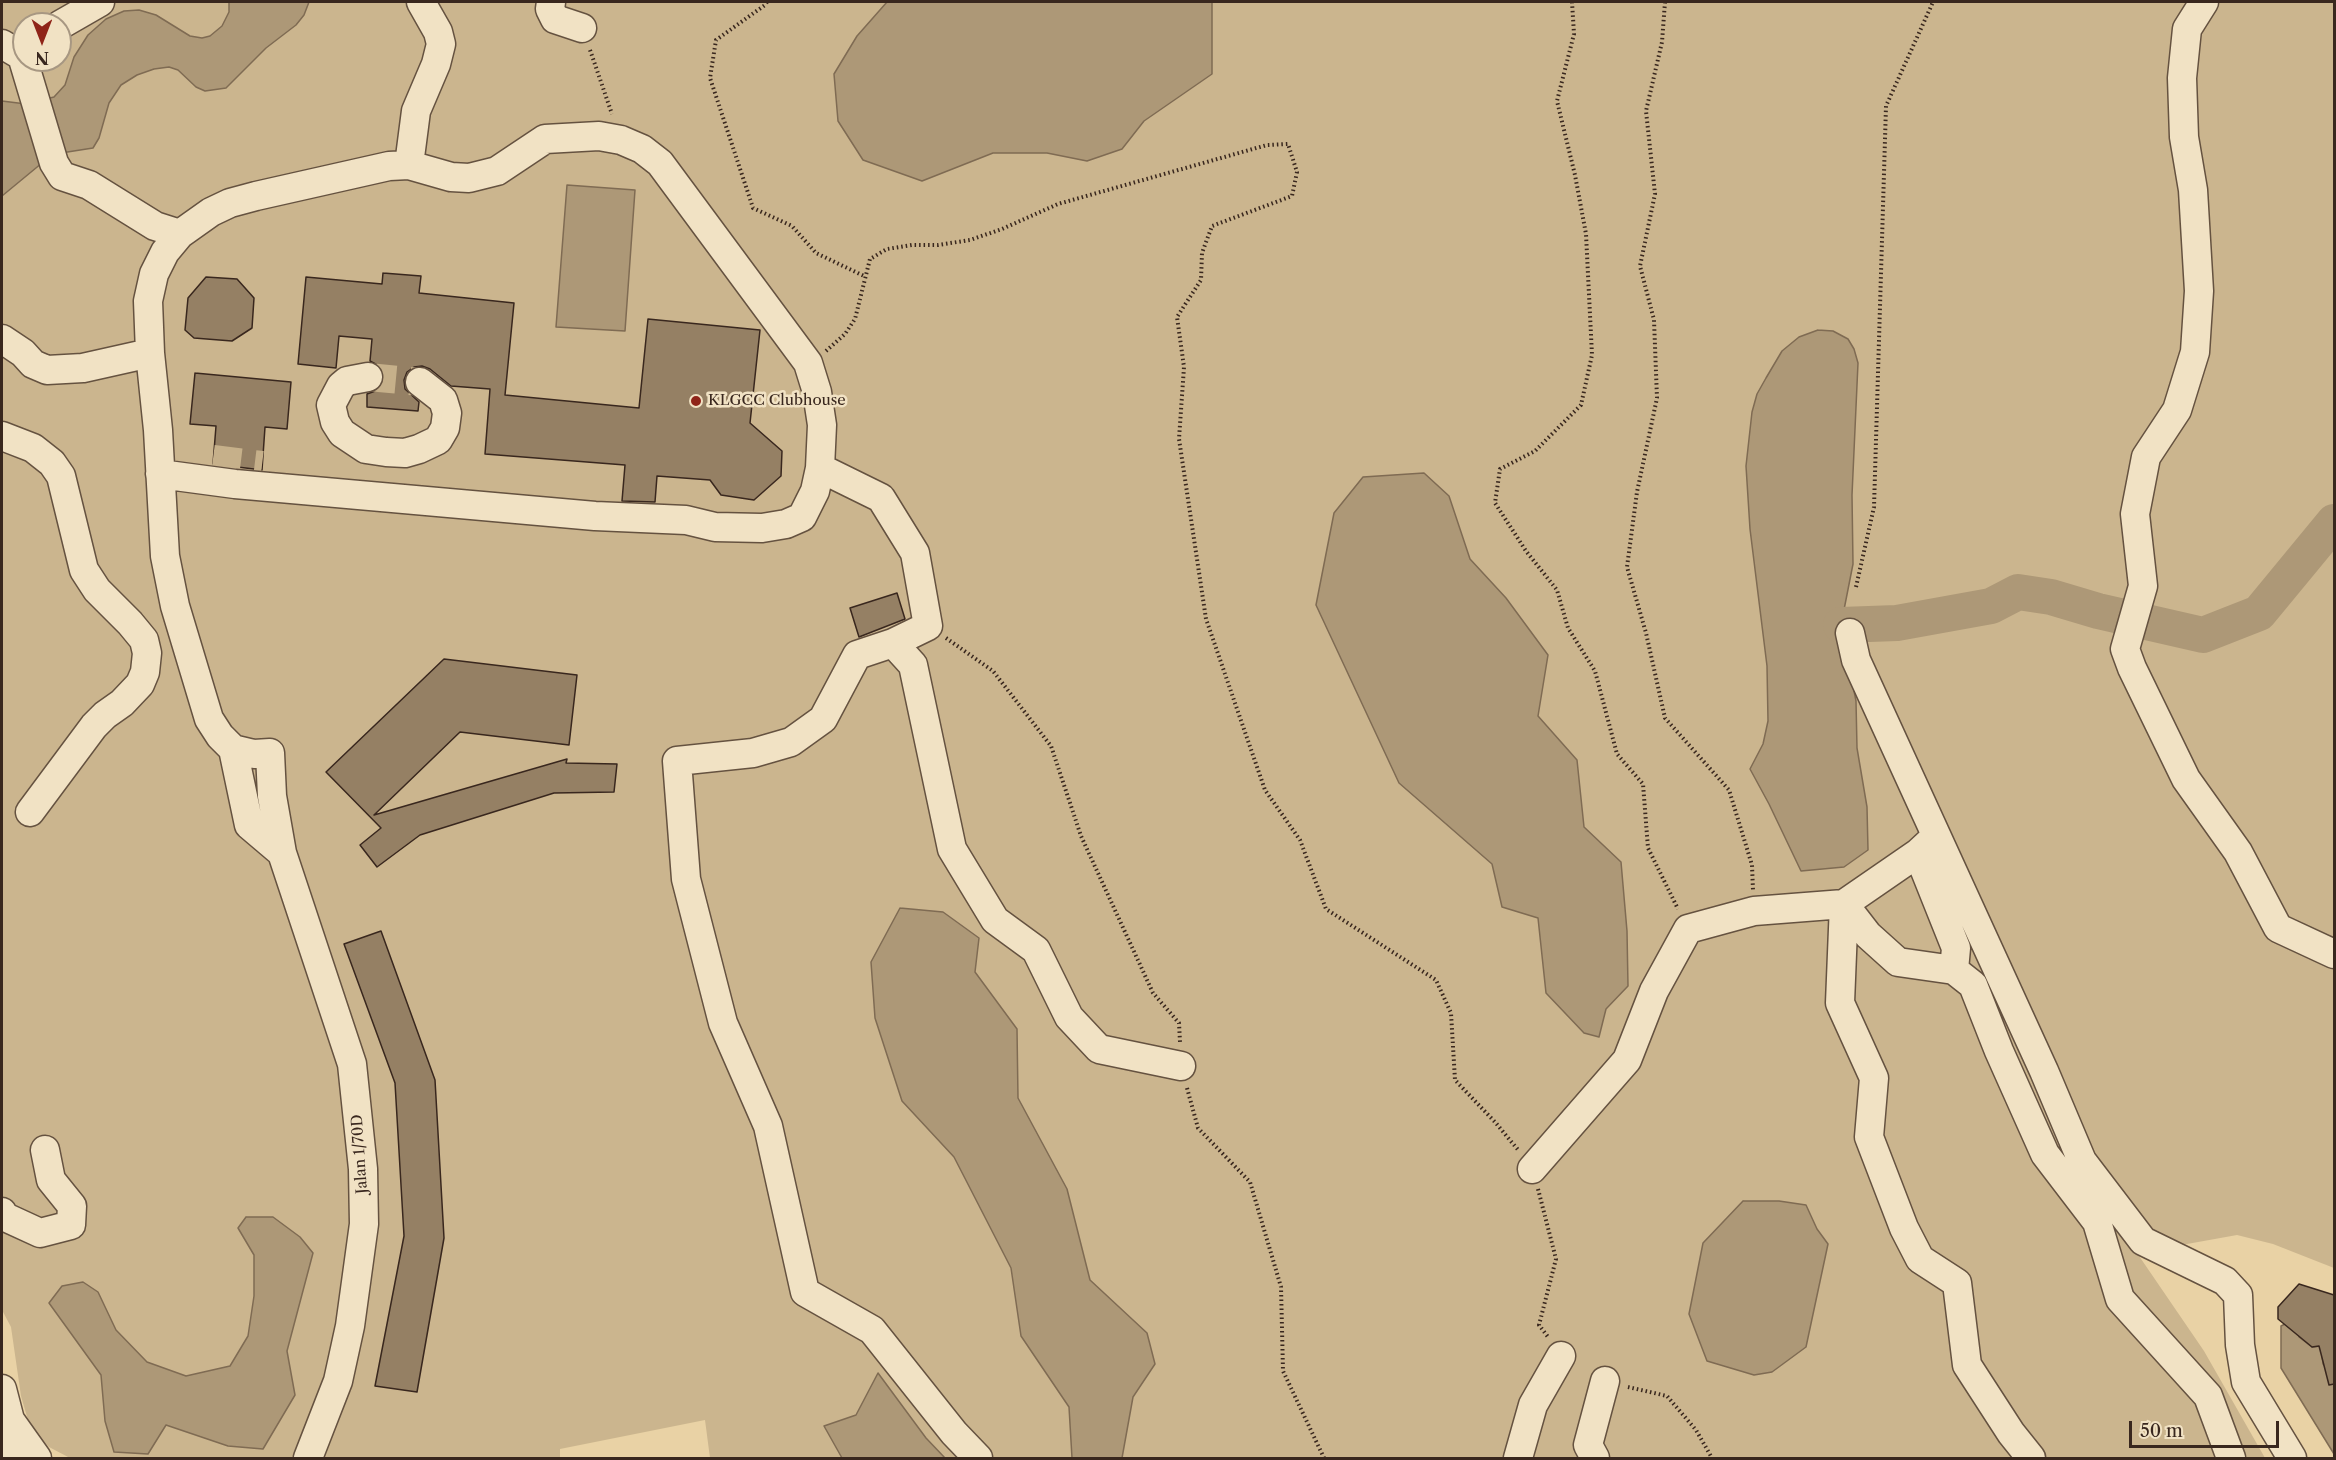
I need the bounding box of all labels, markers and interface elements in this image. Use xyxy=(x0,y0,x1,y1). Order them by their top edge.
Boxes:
north arrow xyxy=(12,12,72,72)
text: N xyxy=(35,48,49,68)
place label: KLGCC Clubhouse xyxy=(708,392,846,410)
marker: KLGCC Clubhouse xyxy=(689,394,703,408)
street label: Jalan 1/70D xyxy=(348,1114,372,1194)
scale bar xyxy=(2132,1409,2282,1447)
text: 50 m xyxy=(2140,1420,2183,1442)

